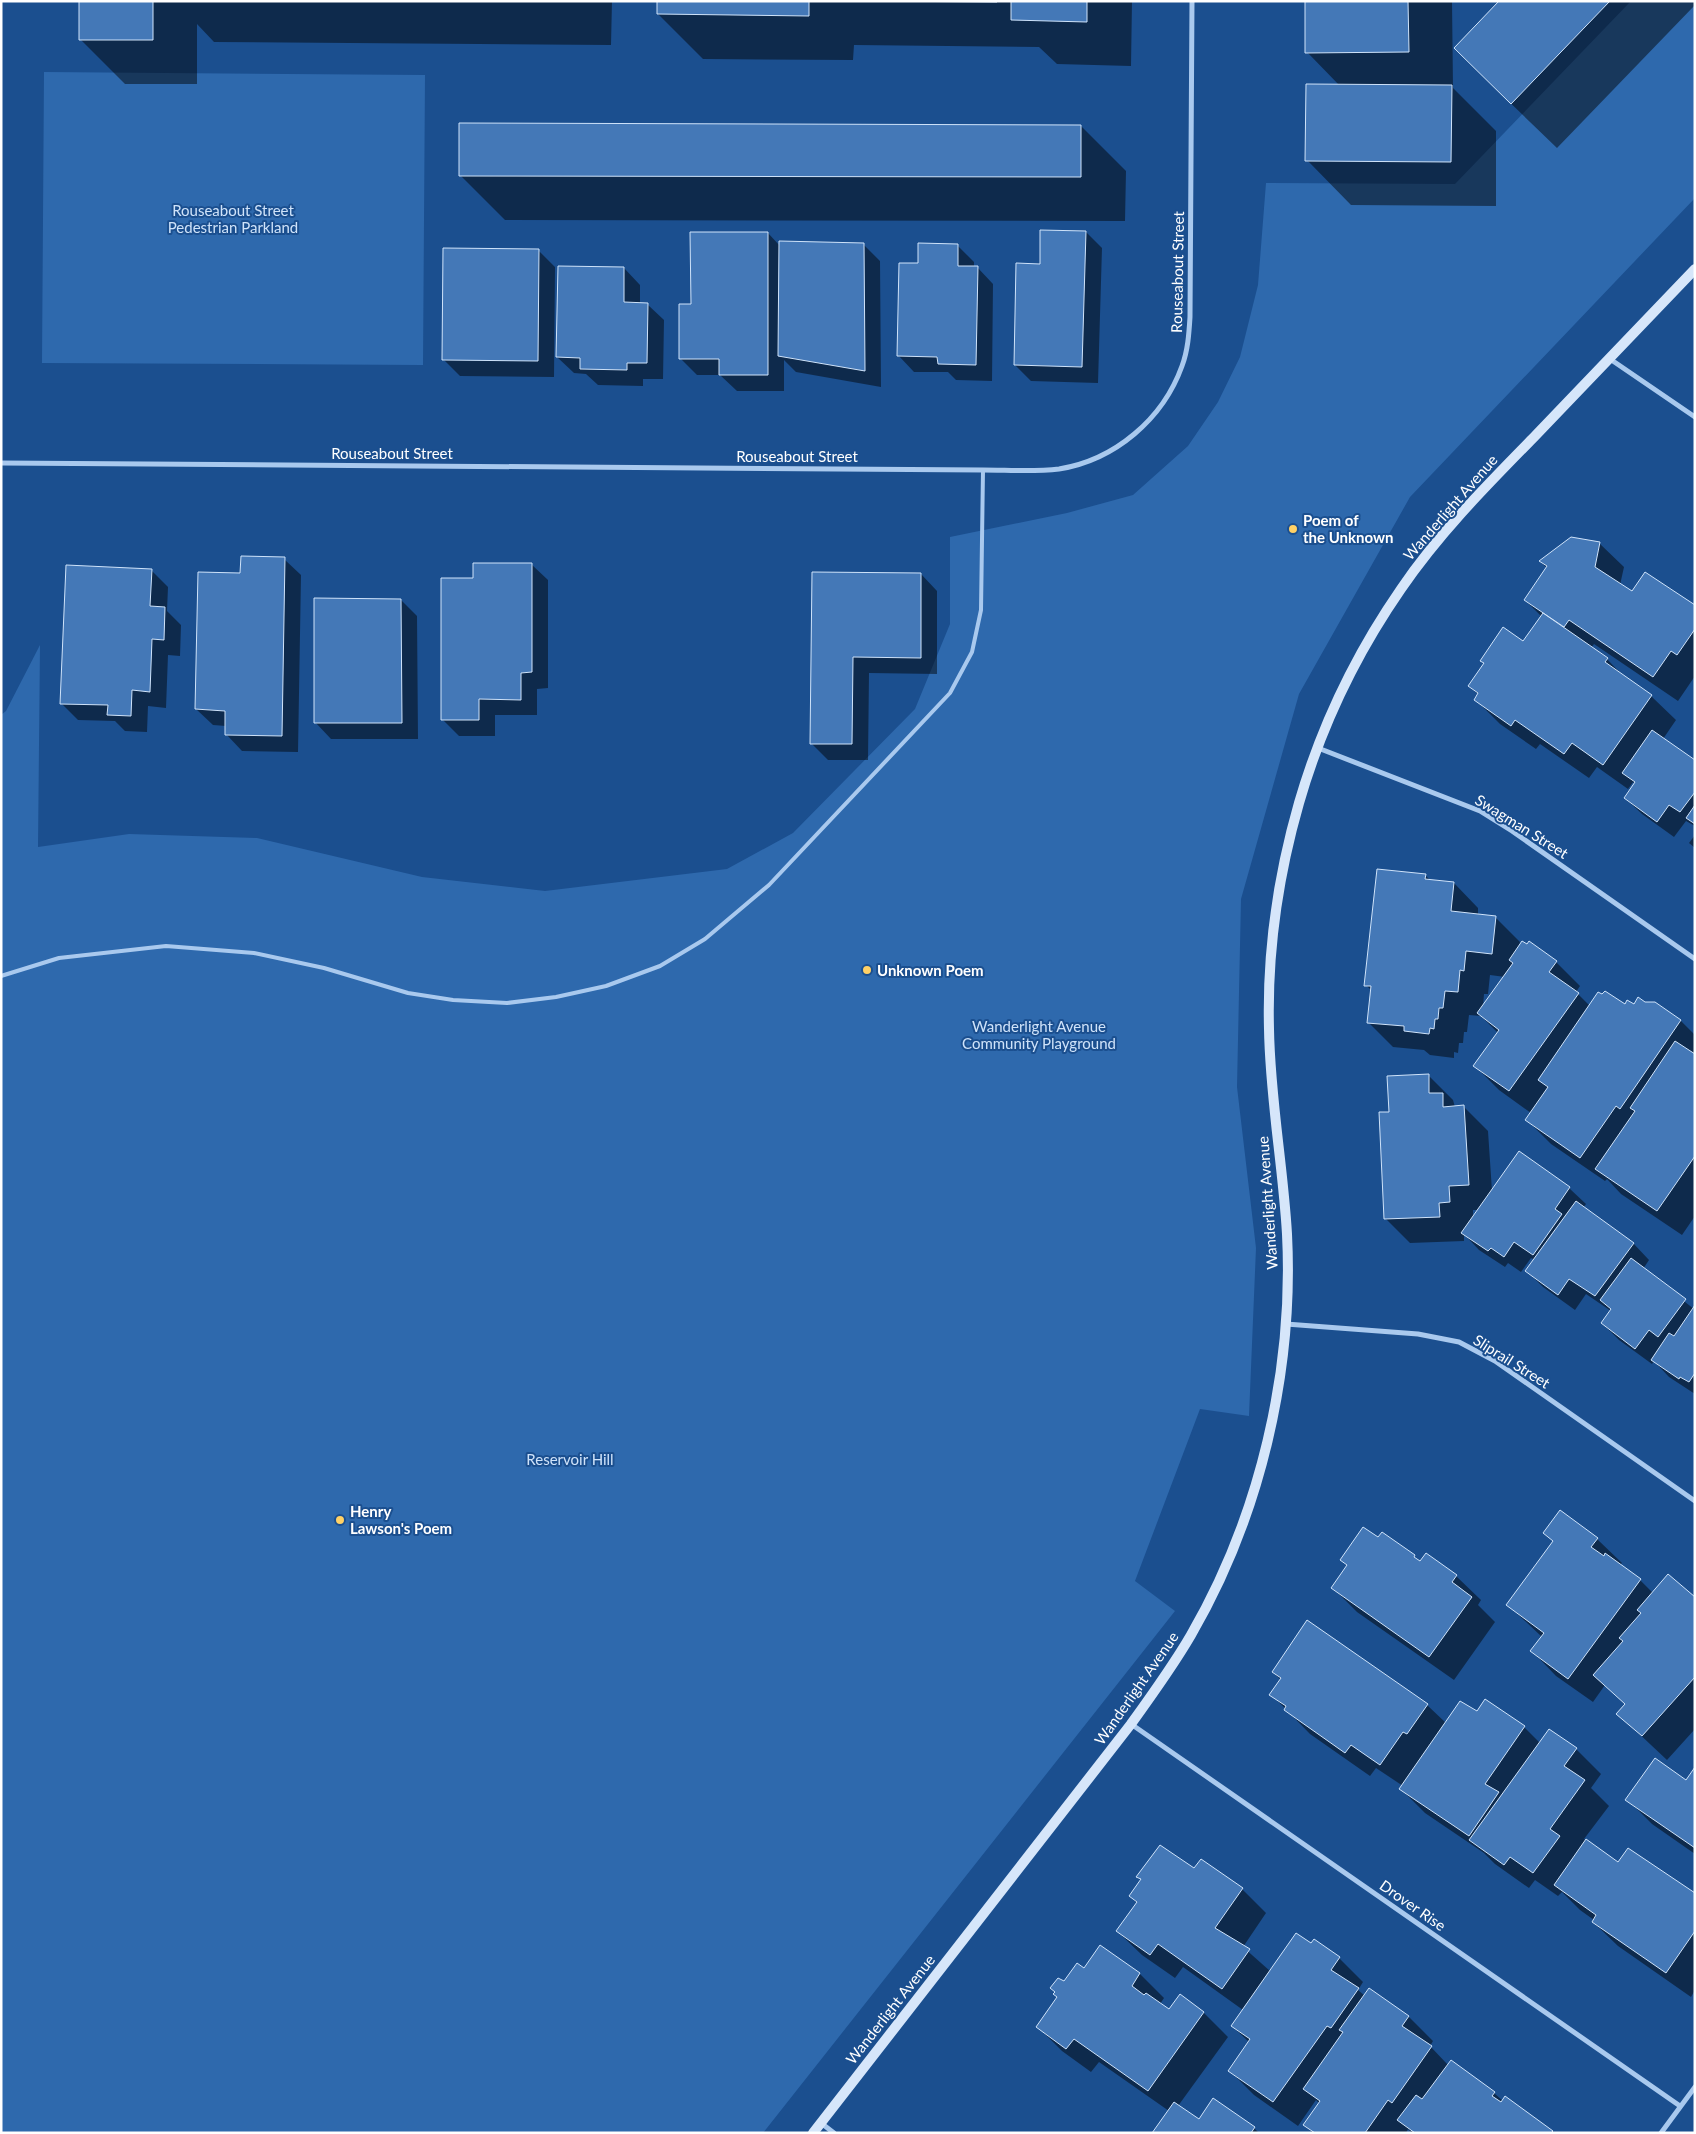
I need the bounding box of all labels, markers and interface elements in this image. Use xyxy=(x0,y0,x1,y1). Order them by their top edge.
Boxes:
park label: Rouseabout Street Pedestrian Parkland xyxy=(168,201,298,236)
street label: Rouseabout Street xyxy=(1167,210,1187,333)
street label: Rouseabout Street xyxy=(331,444,453,462)
street label: Rouseabout Street xyxy=(736,447,858,465)
street label: Wanderlight Avenue xyxy=(1399,451,1501,563)
place label: Poem of the Unknown xyxy=(1303,511,1394,546)
marker: Poem of the Unknown xyxy=(1287,523,1299,535)
street label: Swagman Street xyxy=(1472,790,1572,862)
place label: Unknown Poem xyxy=(877,961,984,979)
marker: Unknown Poem xyxy=(861,964,873,976)
park label: Wanderlight Avenue Community Playground xyxy=(962,1017,1116,1052)
street label: Wanderlight Avenue xyxy=(1253,1136,1281,1270)
street label: Sliprail Street xyxy=(1470,1330,1554,1392)
park label: Reservoir Hill xyxy=(526,1450,614,1468)
place label: Henry Lawson's Poem xyxy=(350,1502,452,1537)
marker: Henry Lawson's Poem xyxy=(334,1514,346,1526)
street label: Wanderlight Avenue xyxy=(1090,1628,1182,1748)
street label: Drover Rise xyxy=(1377,1876,1450,1934)
street label: Wanderlight Avenue xyxy=(842,1951,938,2067)

